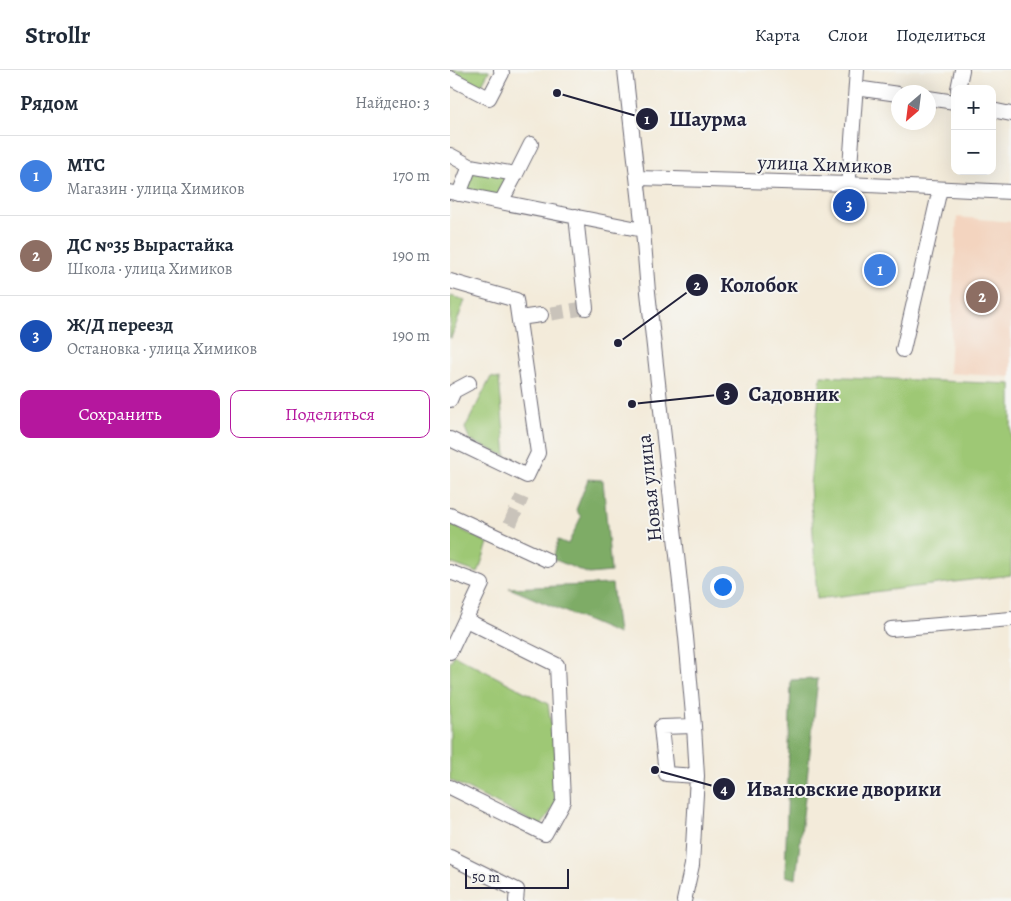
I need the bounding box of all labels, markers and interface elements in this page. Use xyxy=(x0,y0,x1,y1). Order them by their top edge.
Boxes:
text: Strollr xyxy=(25,19,90,51)
text: Карта xyxy=(755,23,800,47)
text: Слои xyxy=(828,23,868,47)
text: Поделиться xyxy=(896,23,986,47)
north arrow xyxy=(891,85,936,130)
map controls xyxy=(951,85,996,175)
button: + xyxy=(951,85,996,130)
text: Рядом xyxy=(20,89,78,117)
text: Найдено: 3 xyxy=(355,92,430,114)
callout: Шаурма xyxy=(634,101,756,137)
text: Шаурма xyxy=(669,105,747,133)
text: 1 xyxy=(644,109,650,129)
button: − xyxy=(951,130,996,175)
street label: улица Химиков xyxy=(756,149,893,180)
text: МТС xyxy=(67,152,105,178)
text: 1 xyxy=(33,165,39,187)
text: 170 m xyxy=(393,165,430,187)
text: Магазин · улица Химиков xyxy=(67,178,245,200)
pin: 3 xyxy=(833,186,865,224)
text: ДС №35 Вырастайка xyxy=(67,232,234,258)
text: 2 xyxy=(32,245,40,267)
text: 190 m xyxy=(392,245,430,267)
pin: 1 xyxy=(864,251,896,289)
text: Школа · улица Химиков xyxy=(67,258,232,280)
callout: Колобок xyxy=(684,267,808,303)
text: Колобок xyxy=(720,271,798,299)
text: 2 xyxy=(693,275,701,295)
pin: 2 xyxy=(966,278,998,316)
text: Ж/Д переезд xyxy=(67,312,173,338)
text: 3 xyxy=(33,325,39,347)
text: 190 m xyxy=(392,325,430,347)
text: Остановка · улица Химиков xyxy=(67,338,257,360)
callout: Садовник xyxy=(714,376,850,412)
text: Садовник xyxy=(749,380,839,408)
text: 3 xyxy=(724,384,730,404)
button: Сохранить xyxy=(20,390,220,438)
button: Поделиться xyxy=(230,390,430,438)
street label: Новая улица xyxy=(630,432,669,543)
your location xyxy=(710,574,736,600)
callout: Ивановские дворики xyxy=(711,771,951,807)
text: Ивановские дворики xyxy=(747,775,941,803)
text: 4 xyxy=(720,779,728,799)
scale bar xyxy=(465,866,569,889)
text: 50 m xyxy=(472,868,500,887)

